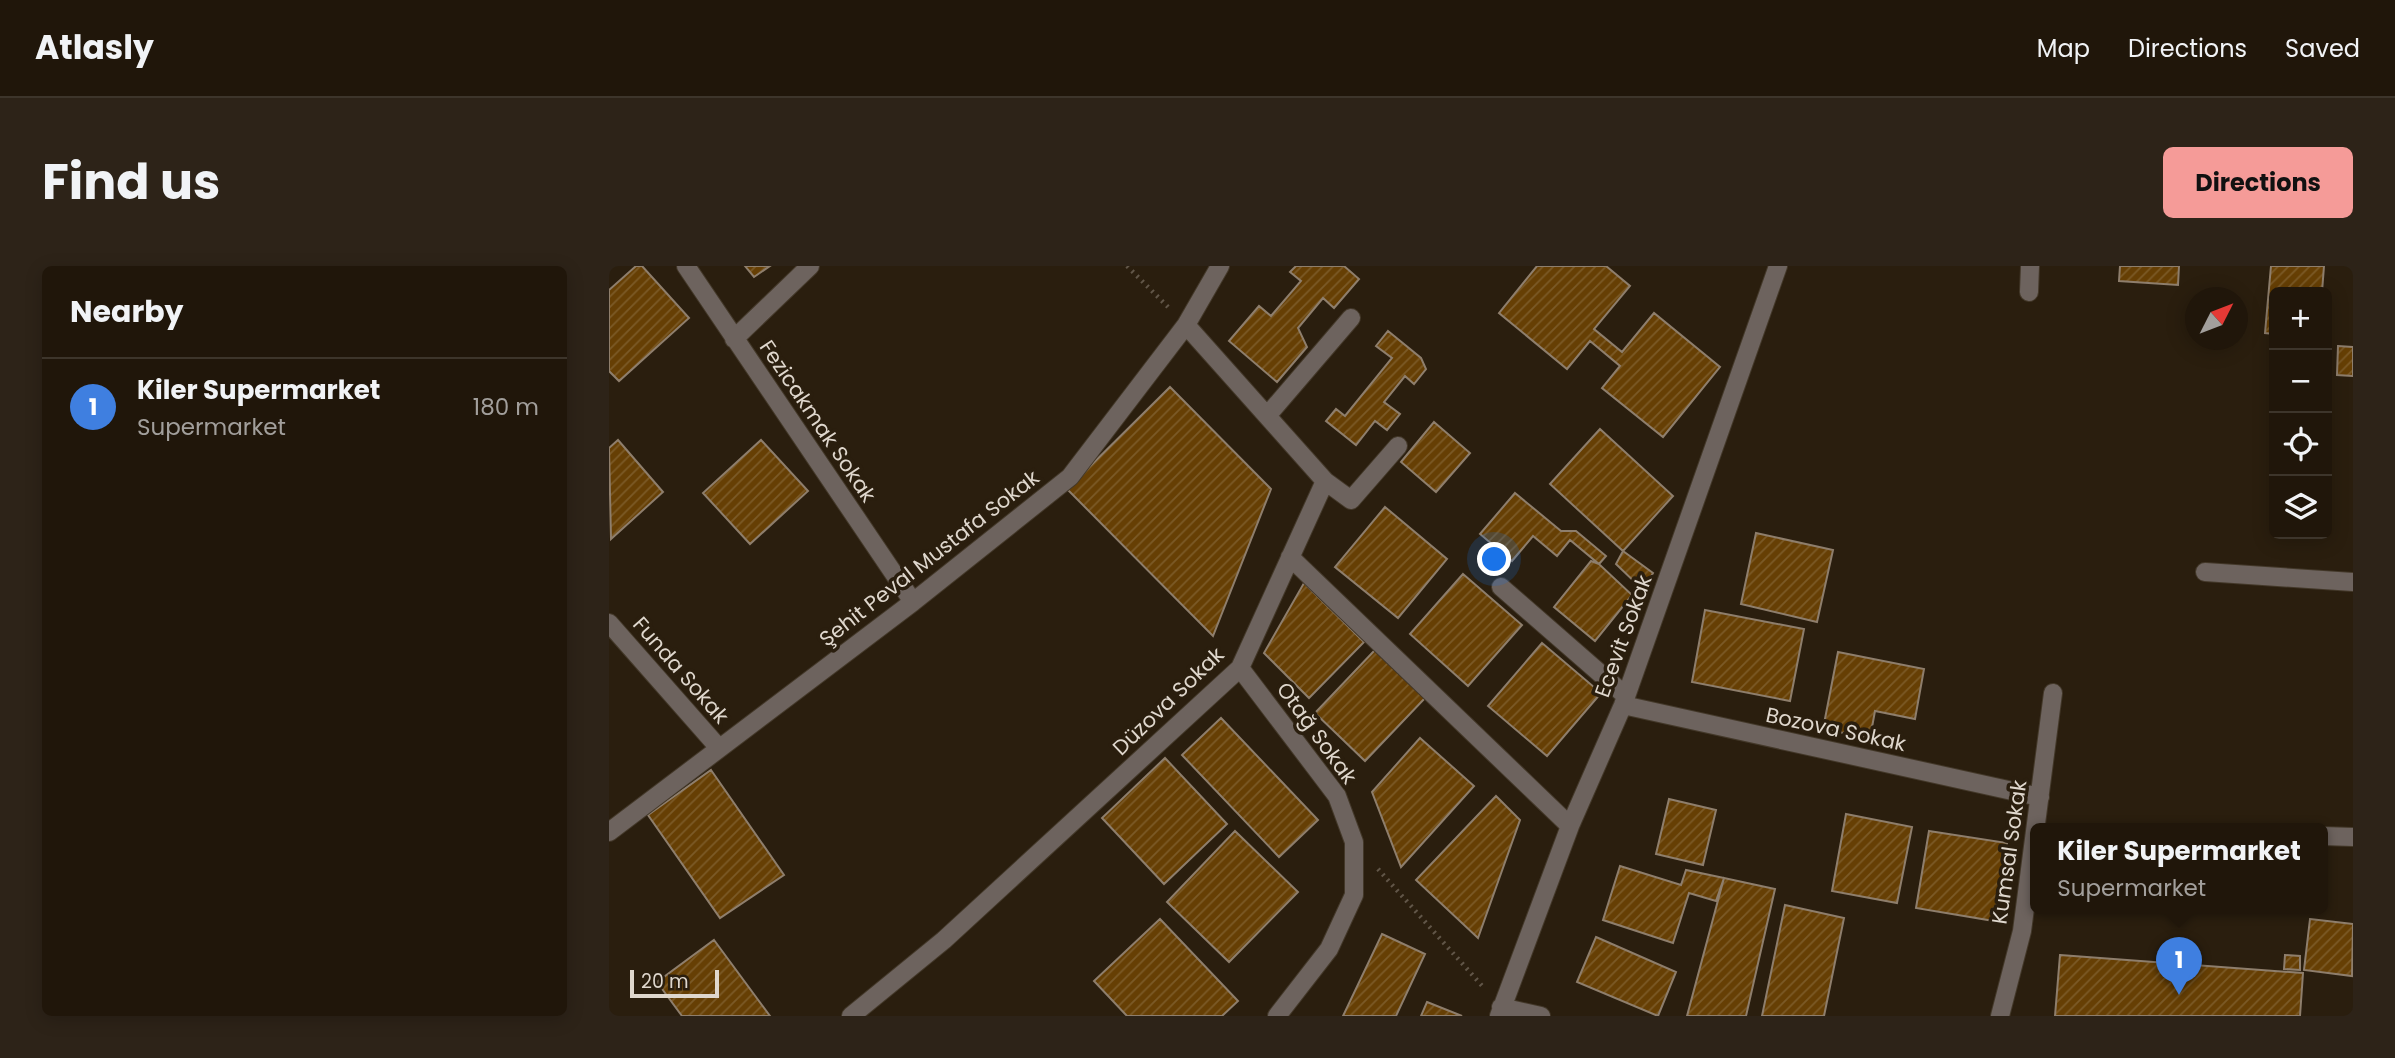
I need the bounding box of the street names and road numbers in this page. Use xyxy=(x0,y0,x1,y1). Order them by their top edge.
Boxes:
street label: Fezicakmak Sokak xyxy=(753,334,883,508)
street label: Şehit Peval Mustafa Sokak xyxy=(813,463,1045,653)
street label: Ecevit Sokak xyxy=(1587,571,1659,701)
street label: Funda Sokak xyxy=(626,610,736,730)
street label: Düzova Sokak xyxy=(1106,640,1230,762)
street label: Otağ Sokak xyxy=(1270,676,1364,790)
street label: Bozova Sokak xyxy=(1763,700,1909,758)
street label: Kumsal Sokak xyxy=(1985,778,2033,926)

